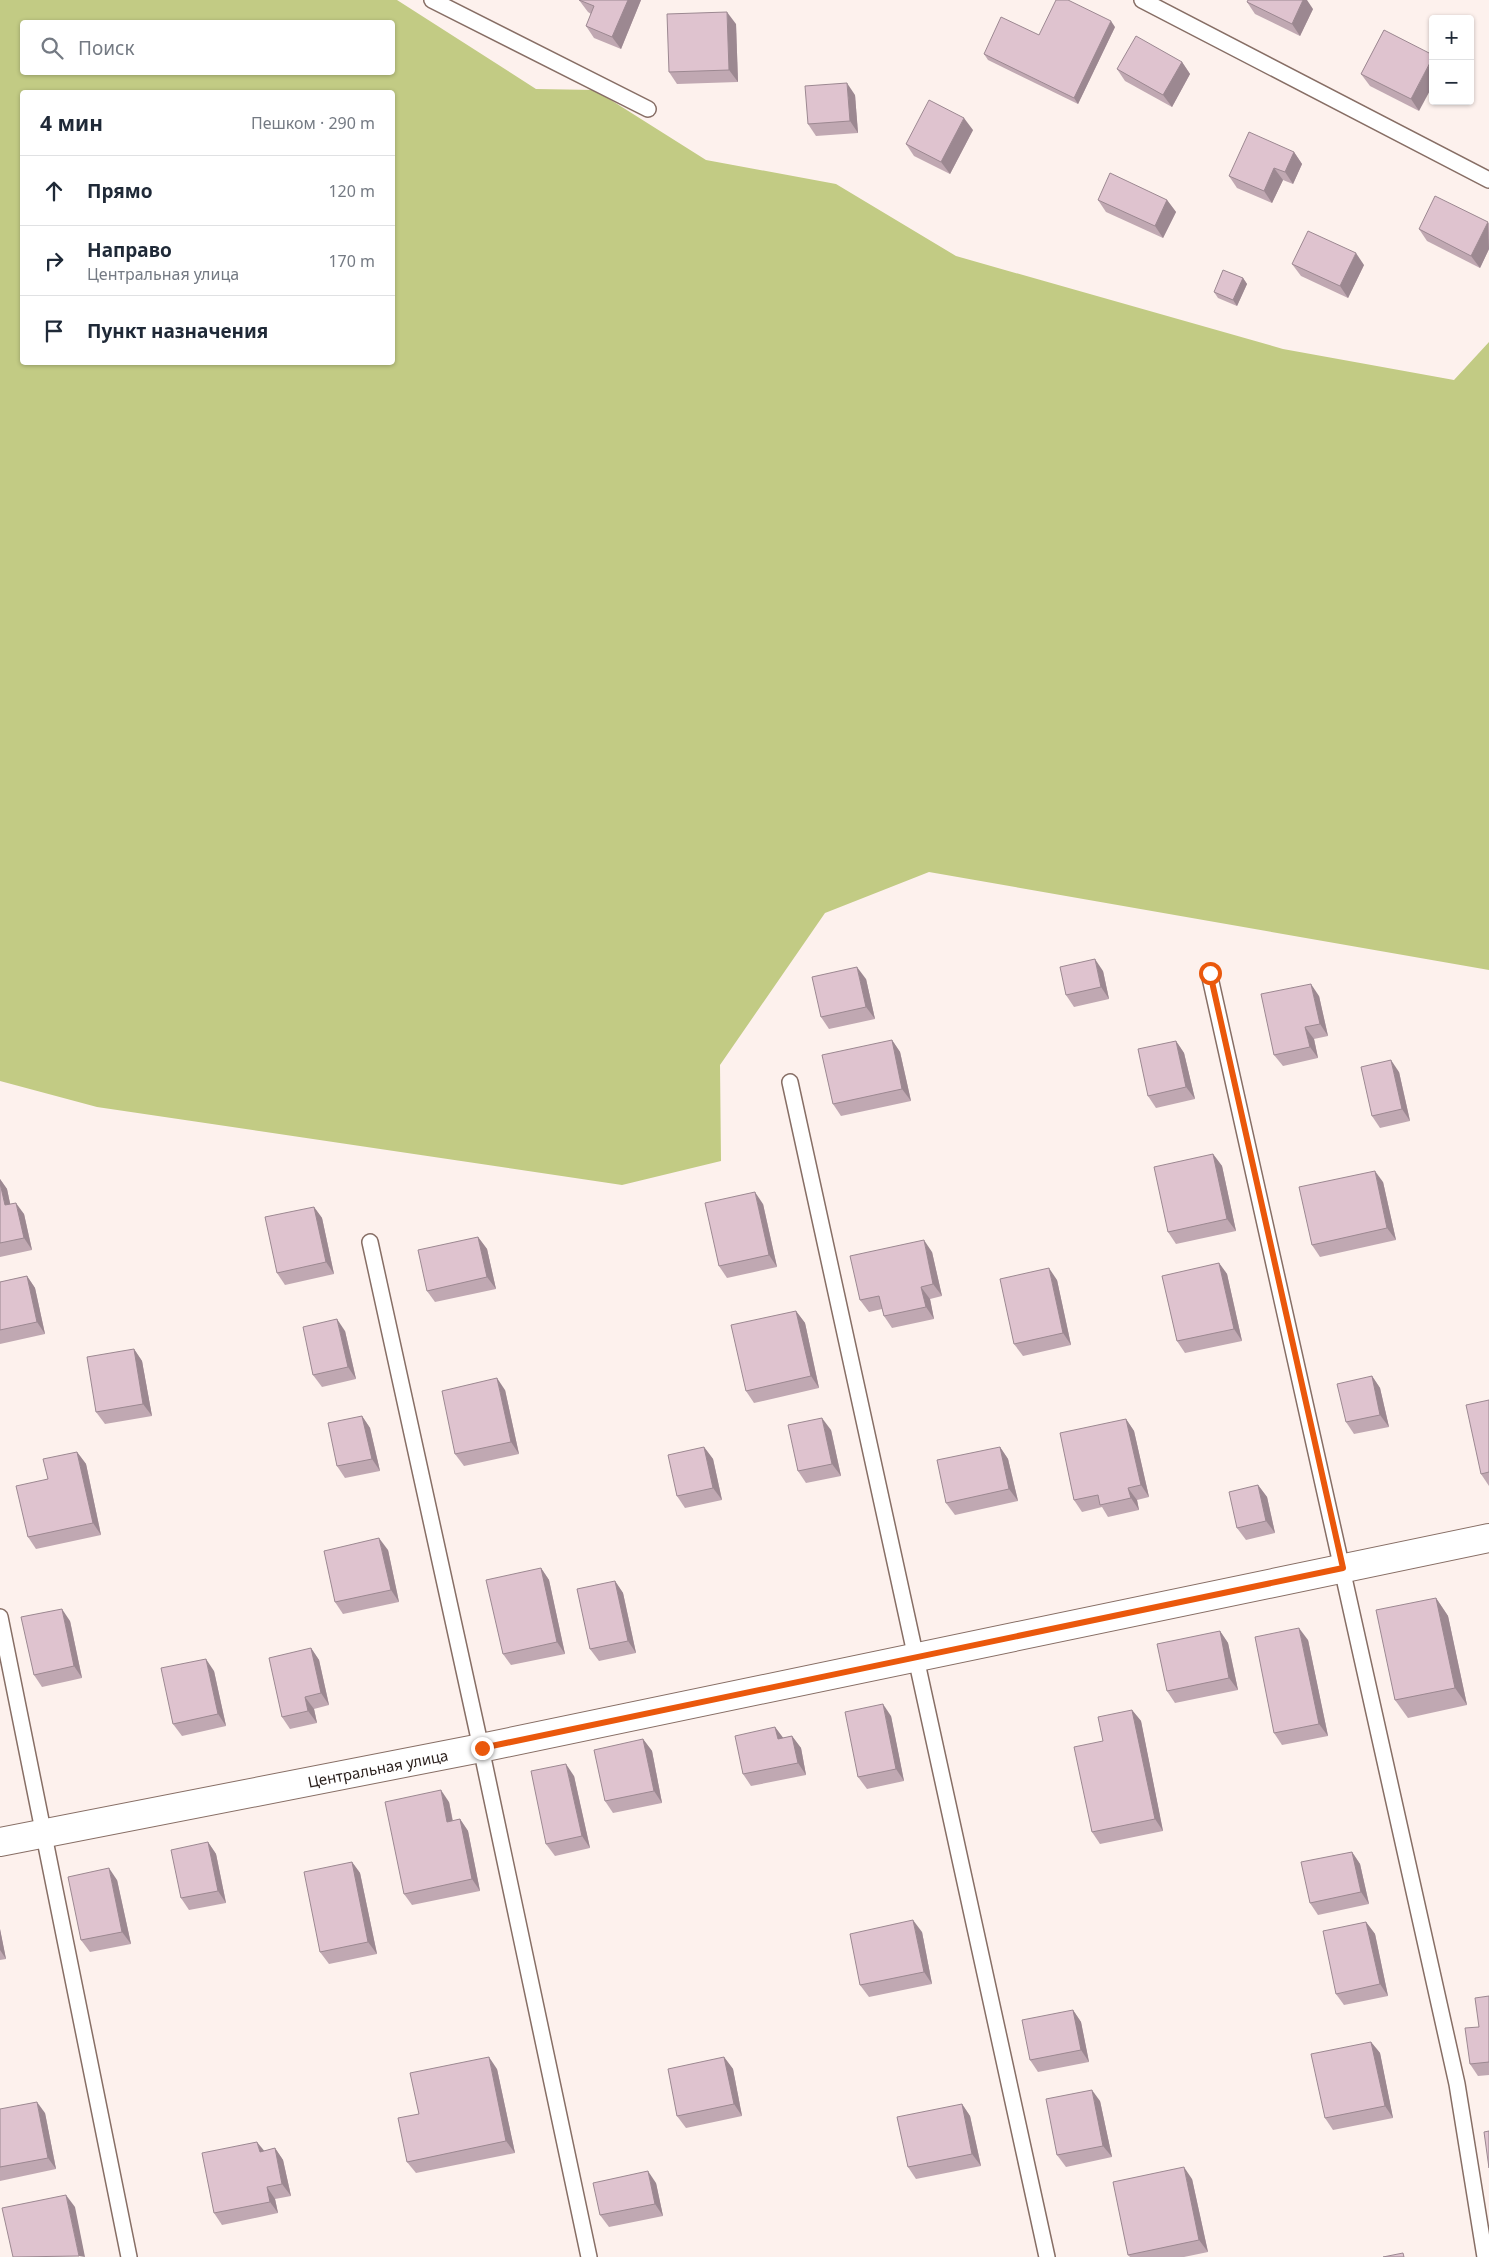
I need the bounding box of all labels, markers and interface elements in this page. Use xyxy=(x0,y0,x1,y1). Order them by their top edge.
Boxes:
map controls xyxy=(1429,15,1474,105)
button: + xyxy=(1429,15,1474,60)
search box xyxy=(20,20,395,75)
icon: search xyxy=(38,34,66,62)
text: Поиск xyxy=(78,35,134,61)
button: − xyxy=(1429,60,1474,105)
text: 4 мин xyxy=(40,109,103,137)
text: Пешком · 290 m xyxy=(251,112,375,134)
icon: ahead xyxy=(40,177,68,205)
text: Прямо xyxy=(87,178,153,204)
text: 120 m xyxy=(328,180,375,202)
text: Направо xyxy=(87,237,172,263)
icon: right xyxy=(40,247,68,275)
text: 170 m xyxy=(328,250,375,272)
text: Центральная улица xyxy=(87,263,239,285)
icon: arrive xyxy=(40,317,68,345)
text: Пункт назначения xyxy=(87,318,268,344)
route start xyxy=(1199,962,1222,985)
route end xyxy=(471,1737,494,1760)
street label: Центральная улица xyxy=(306,1745,450,1792)

